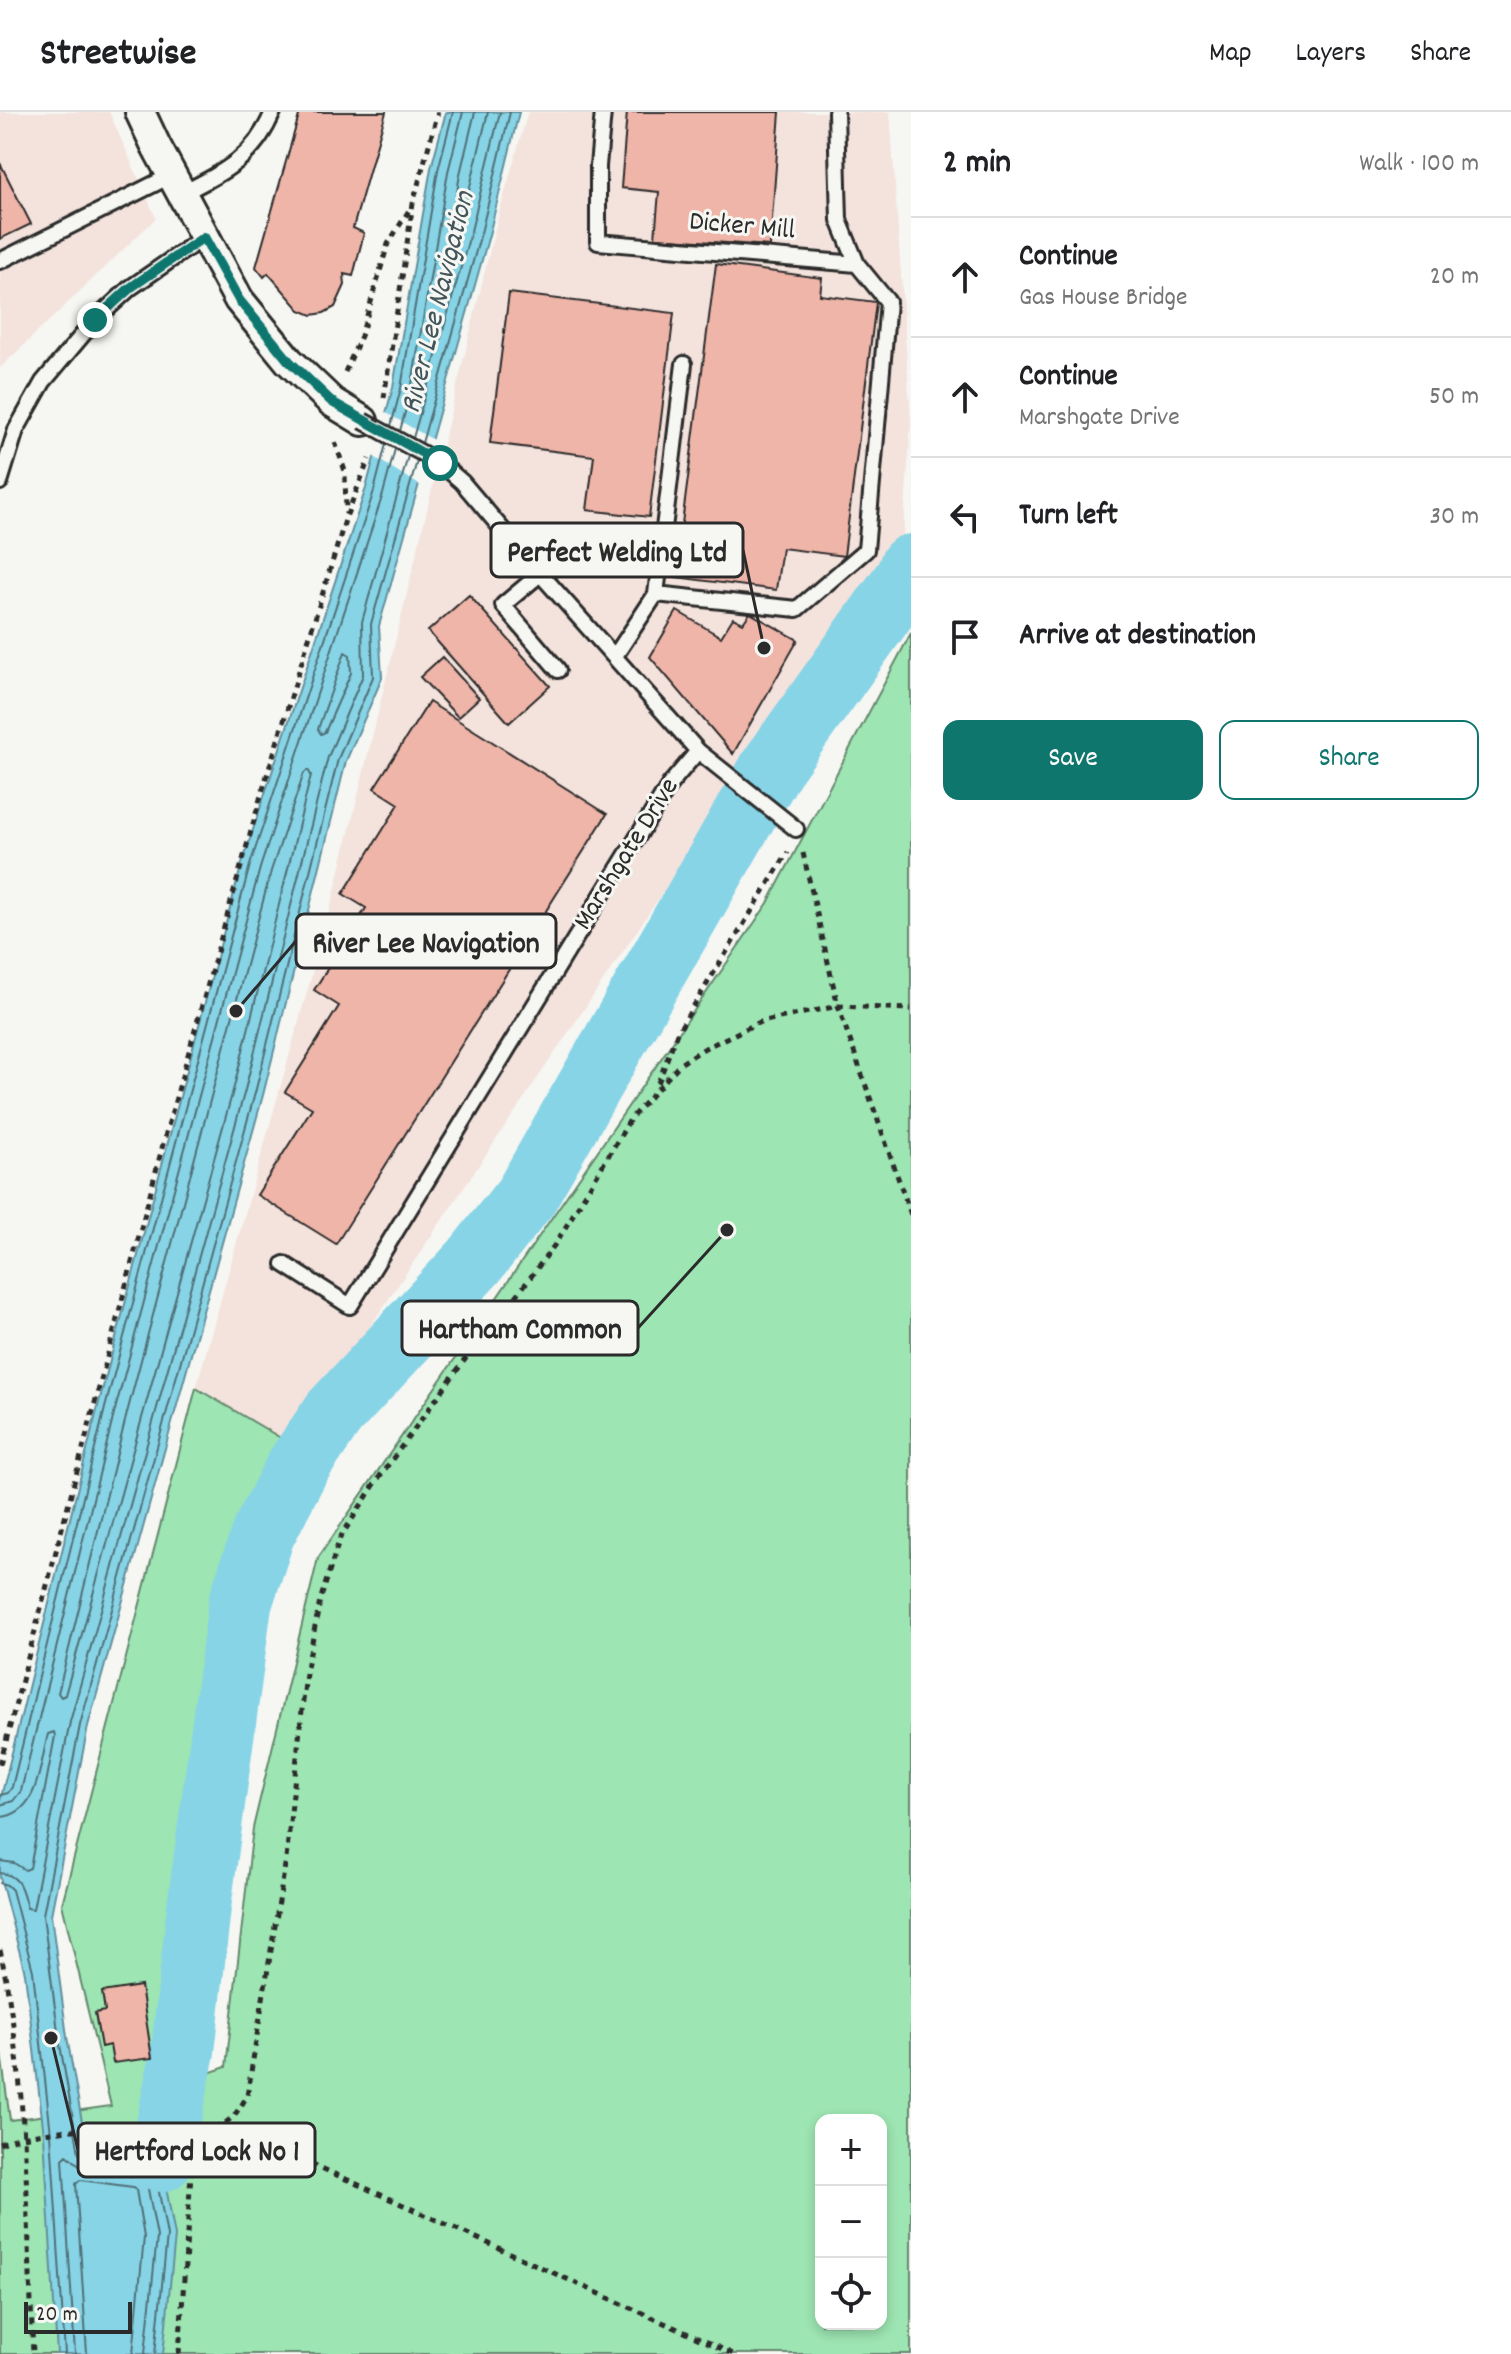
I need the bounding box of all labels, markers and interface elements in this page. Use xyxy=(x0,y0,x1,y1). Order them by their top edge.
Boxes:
text: Streetwise xyxy=(40,28,197,83)
text: Map xyxy=(1209,35,1252,75)
text: Layers xyxy=(1296,35,1366,75)
text: Share xyxy=(1410,35,1471,75)
text: 2 min xyxy=(943,140,1011,189)
text: Walk · 100 m xyxy=(1359,146,1479,183)
water label: River Lee Navigation xyxy=(392,186,489,418)
street label: Dicker Mill xyxy=(687,203,797,253)
text: Continue xyxy=(1019,237,1118,280)
icon: ahead xyxy=(943,255,987,299)
text: 20 m xyxy=(1430,259,1479,296)
text: Gas House Bridge xyxy=(1019,280,1187,317)
route end xyxy=(77,302,113,338)
text: Continue xyxy=(1019,357,1118,400)
icon: ahead xyxy=(943,375,987,419)
text: 50 m xyxy=(1429,379,1479,416)
text: Marshgate Drive xyxy=(1019,400,1180,437)
route start xyxy=(422,445,458,481)
icon: left xyxy=(943,495,987,539)
text: Turn left xyxy=(1019,496,1118,539)
text: 30 m xyxy=(1429,499,1479,536)
callout: Perfect Welding Ltd xyxy=(491,523,743,577)
text: Perfect Welding Ltd xyxy=(507,534,727,577)
icon: arrive xyxy=(943,615,987,659)
text: Arrive at destination xyxy=(1019,616,1256,659)
button: Save xyxy=(943,720,1203,800)
button: Share xyxy=(1219,720,1479,800)
street label: Marshgate Drive xyxy=(565,771,691,939)
callout: River Lee Navigation xyxy=(296,914,556,968)
text: River Lee Navigation xyxy=(312,925,540,968)
callout: Hartham Common xyxy=(402,1301,638,1355)
text: Hartham Common xyxy=(418,1311,622,1354)
map controls xyxy=(815,2114,887,2330)
button: + xyxy=(815,2114,887,2186)
callout: Hertford Lock No 1 xyxy=(78,2123,315,2177)
text: Hertford Lock No 1 xyxy=(94,2133,300,2176)
button: − xyxy=(815,2186,887,2258)
button: locate xyxy=(815,2258,887,2330)
scale bar xyxy=(24,2298,132,2334)
text: 20 m xyxy=(36,2300,78,2331)

